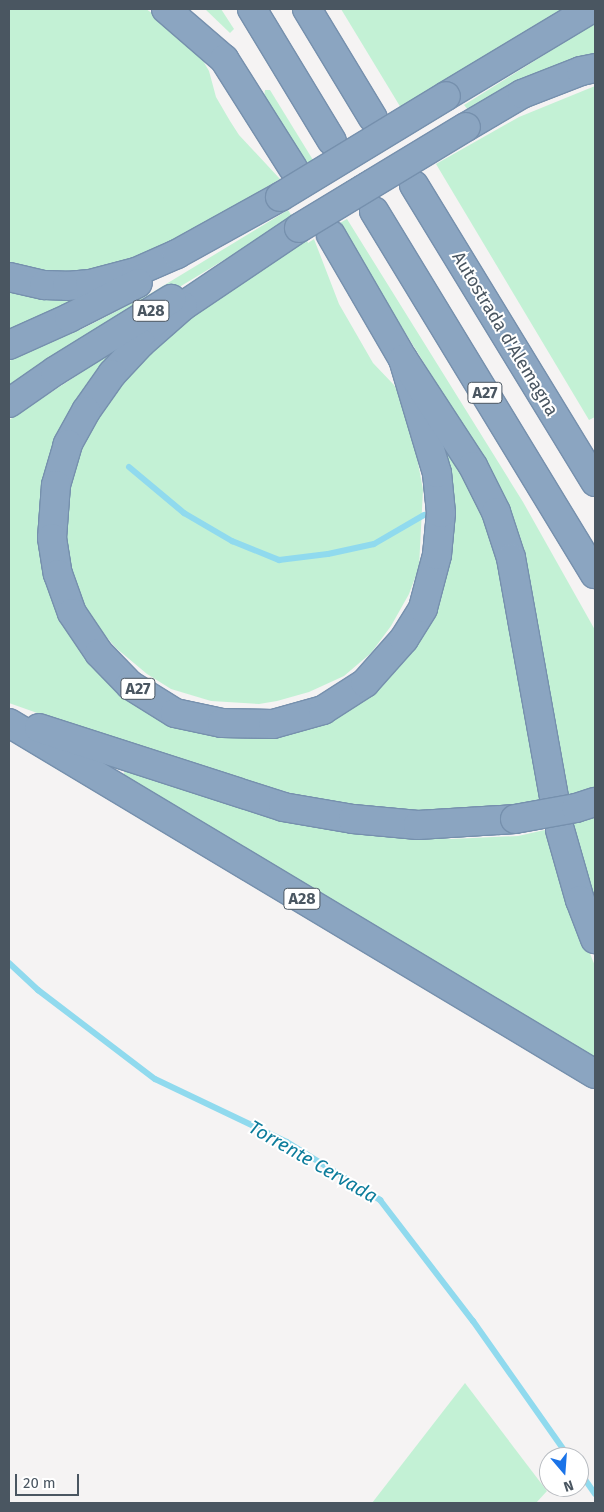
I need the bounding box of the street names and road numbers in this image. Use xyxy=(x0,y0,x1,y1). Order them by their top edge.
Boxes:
street label: Autostrada d'Alemagna xyxy=(447,248,563,420)
road number: A28 xyxy=(132,298,170,324)
road number: A27 xyxy=(466,379,504,406)
road number: A27 xyxy=(119,676,157,702)
road number: A28 xyxy=(283,886,321,912)

